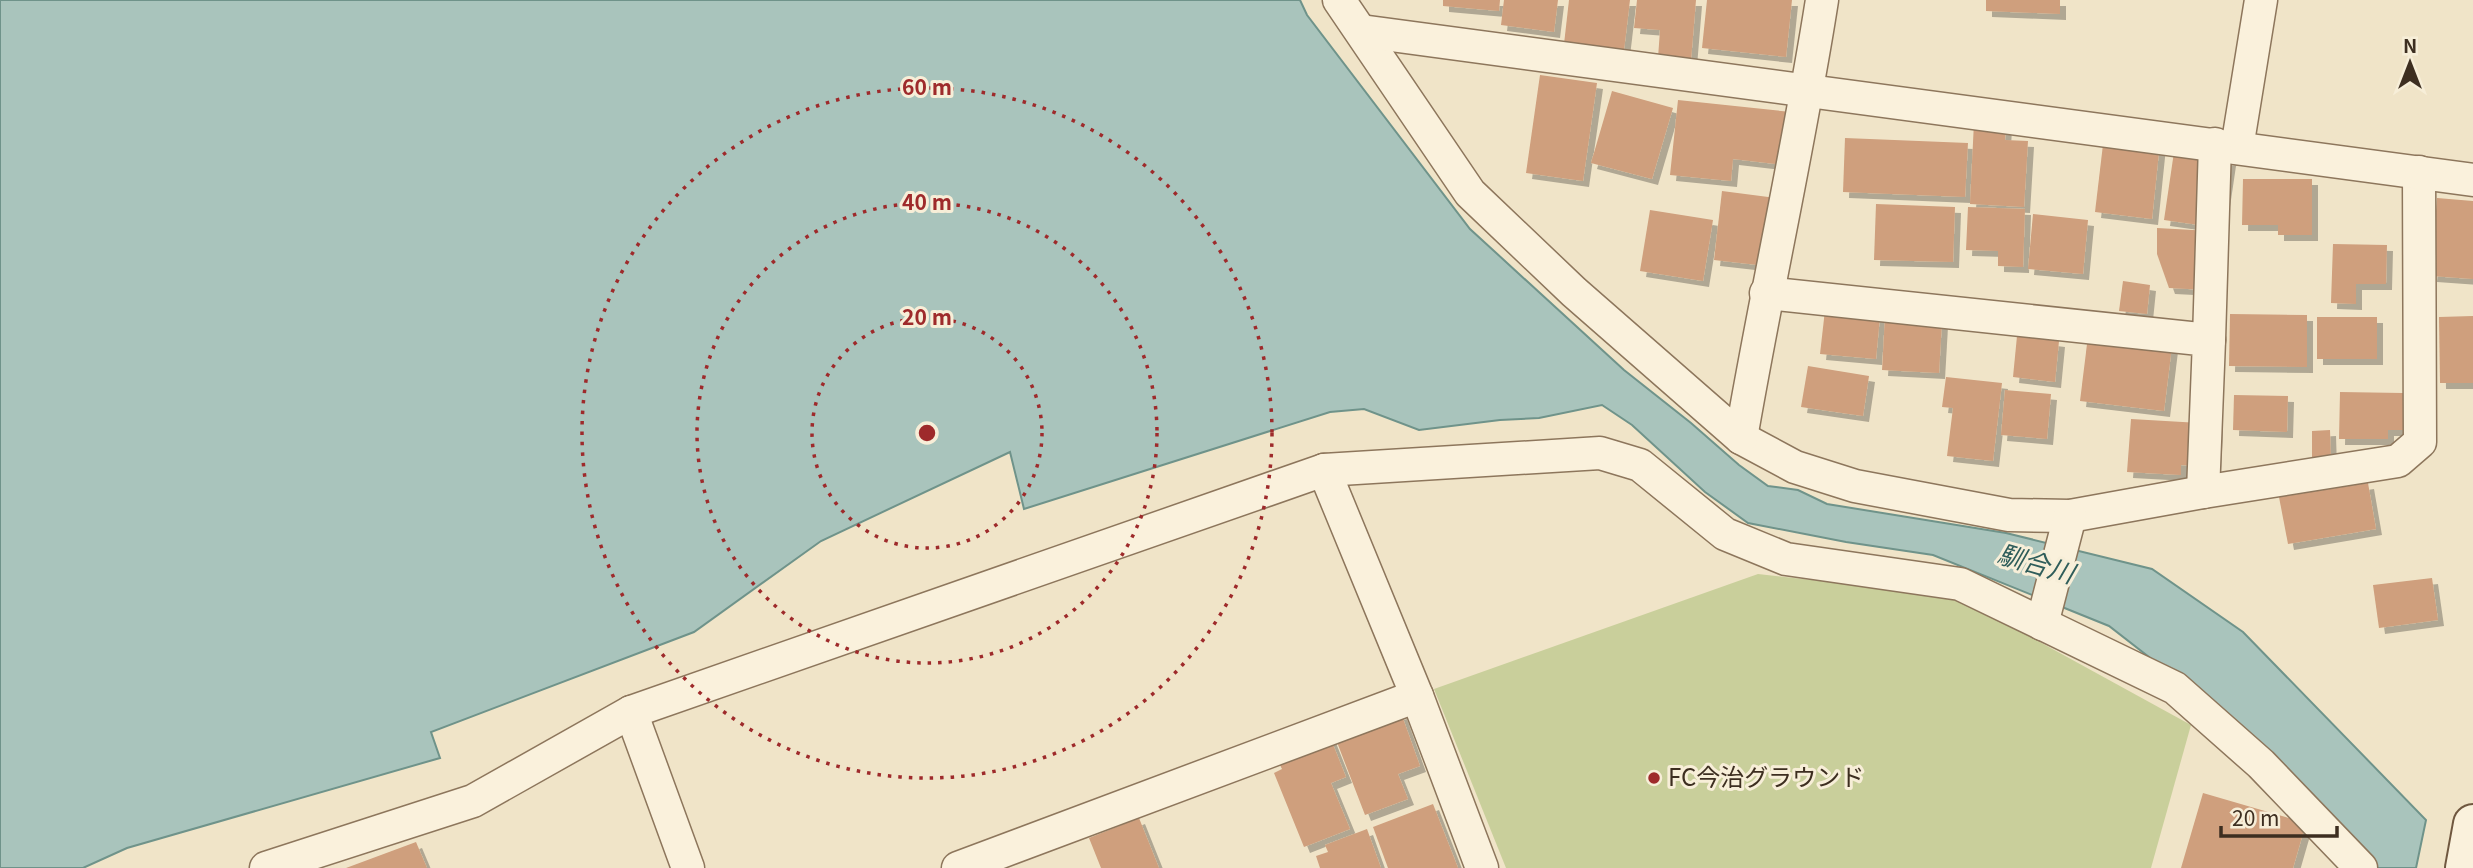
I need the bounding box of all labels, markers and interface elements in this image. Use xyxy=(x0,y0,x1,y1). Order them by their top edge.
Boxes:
north arrow xyxy=(2375,28,2445,98)
text: N xyxy=(2403,31,2417,58)
text: 60 m xyxy=(902,71,952,101)
text: 40 m xyxy=(902,186,952,216)
text: 20 m xyxy=(902,301,952,331)
centre of rings xyxy=(915,421,939,445)
water label: 馴合川 xyxy=(1994,533,2082,591)
place label: FC今治グラウンド xyxy=(1668,758,1864,793)
marker: FC今治グラウンド xyxy=(1646,770,1662,786)
scale bar xyxy=(2221,794,2336,838)
text: 20 m xyxy=(2232,802,2279,832)

